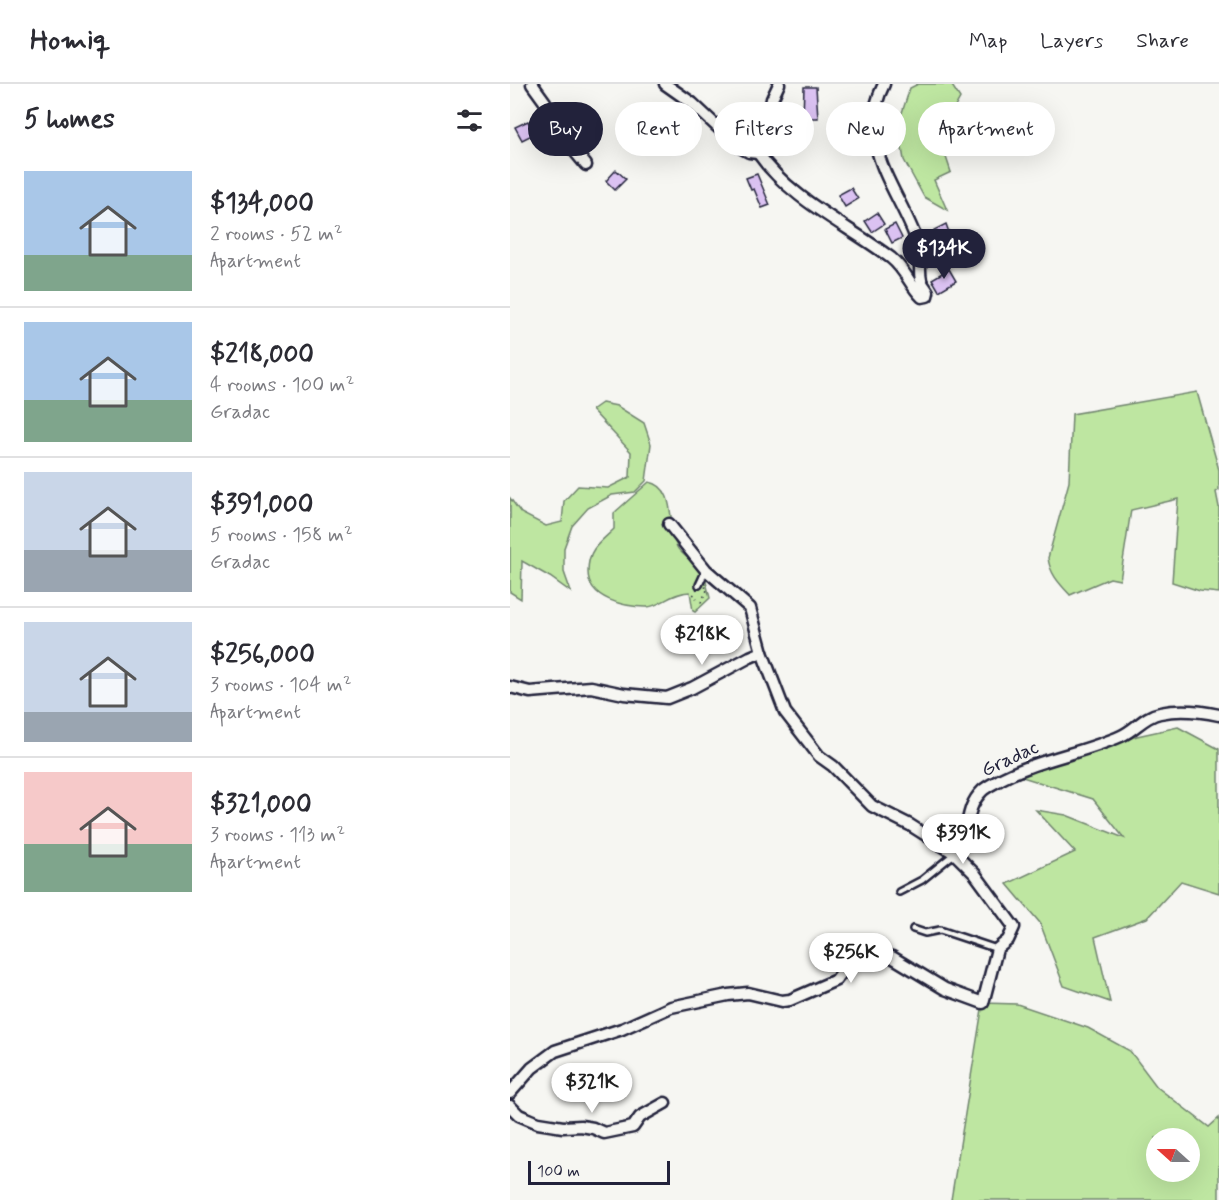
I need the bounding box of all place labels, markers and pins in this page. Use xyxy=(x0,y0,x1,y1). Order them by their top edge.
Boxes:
pin: $134K xyxy=(902,229,986,280)
pin: $218K xyxy=(660,615,744,666)
pin: $391K xyxy=(921,814,1005,865)
pin: $256K xyxy=(809,933,893,984)
pin: $321K xyxy=(550,1063,634,1114)

